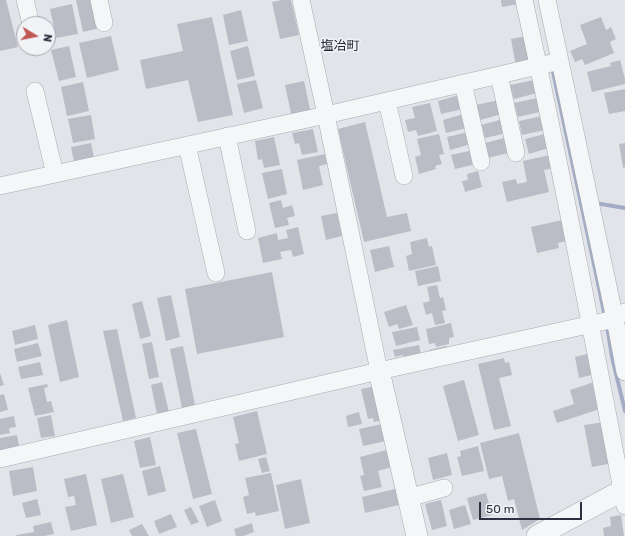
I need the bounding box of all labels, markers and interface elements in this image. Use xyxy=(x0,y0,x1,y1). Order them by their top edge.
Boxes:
north arrow xyxy=(16,16,56,56)
text: N xyxy=(40,33,54,43)
district label: 塩冶町 xyxy=(321,38,359,54)
scale bar xyxy=(481,494,584,520)
text: 50 m xyxy=(486,502,514,516)

